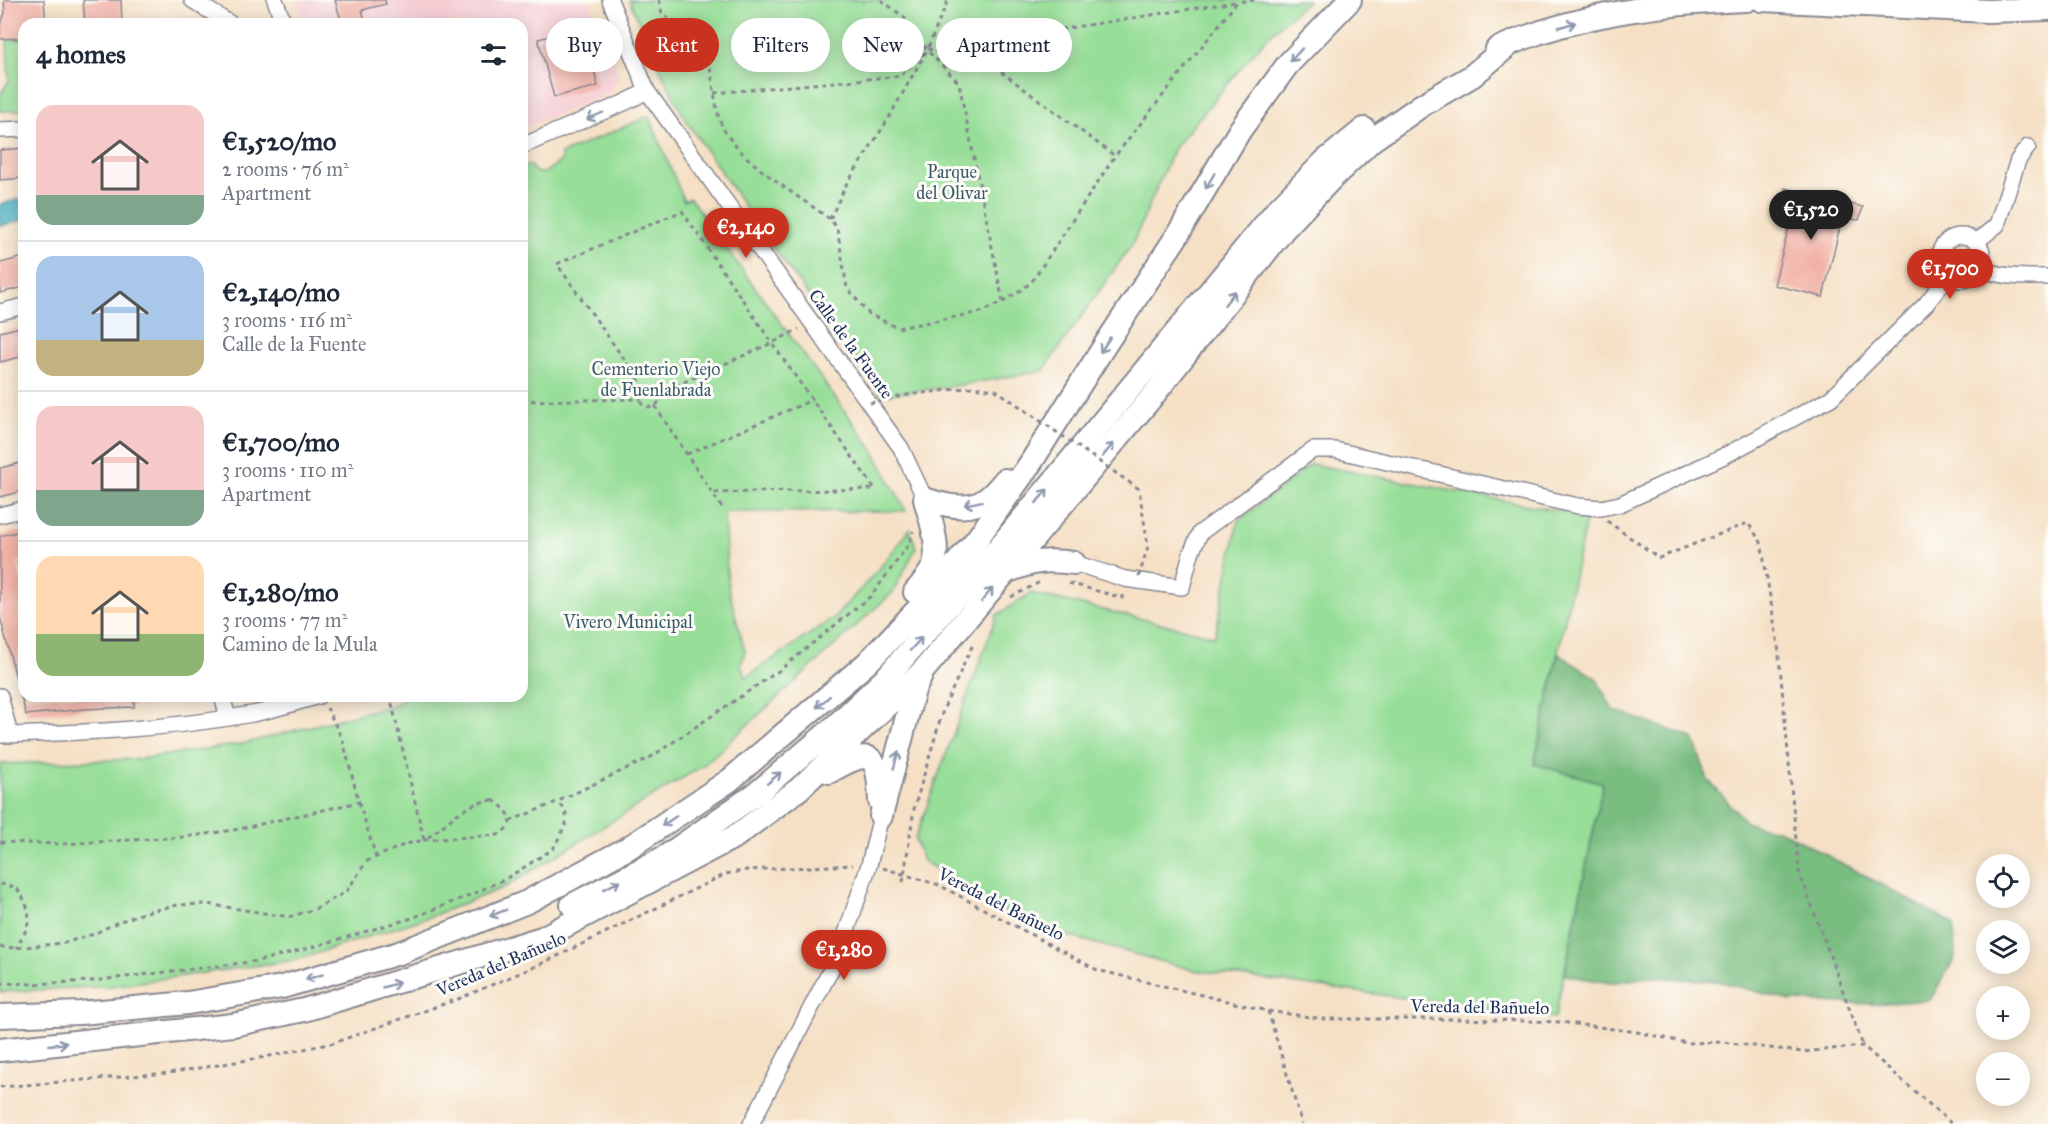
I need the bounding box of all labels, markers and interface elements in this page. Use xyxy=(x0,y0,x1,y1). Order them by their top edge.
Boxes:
chip: Buy xyxy=(546,18,623,72)
chip: Rent xyxy=(635,18,719,72)
chip: Filters xyxy=(731,18,830,72)
chip: New xyxy=(842,18,924,72)
chip: Apartment xyxy=(936,18,1072,72)
one-way arrow xyxy=(1557,19,1576,30)
text: 4 homes xyxy=(36,38,126,70)
icon: filters xyxy=(477,38,510,71)
one-way arrow xyxy=(1289,47,1304,62)
one-way arrow xyxy=(586,111,604,122)
text: €1,520/mo xyxy=(222,125,336,157)
icon: home xyxy=(84,129,156,201)
text: 2 rooms · 76 m² xyxy=(222,157,349,181)
park label: Parque del Olivar xyxy=(916,161,988,204)
one-way arrow xyxy=(1204,171,1215,189)
text: Apartment xyxy=(222,181,311,205)
pin: €1,520 xyxy=(1762,190,1860,241)
text: €1,520 xyxy=(1783,197,1839,221)
pin: €2,140 xyxy=(697,208,795,259)
text: €2,140 xyxy=(717,215,775,239)
pin: €1,700 xyxy=(1901,249,1999,300)
text: €1,700 xyxy=(1921,256,1979,280)
text: €2,140/mo xyxy=(222,276,340,308)
icon: home xyxy=(84,280,156,352)
street label: Calle de la Fuente xyxy=(804,285,898,403)
one-way arrow xyxy=(1224,290,1237,306)
text: 3 rooms · 116 m² xyxy=(222,308,352,332)
text: Calle de la Fuente xyxy=(222,332,366,356)
one-way arrow xyxy=(1098,336,1111,353)
park label: Cementerio Viejo de Fuenlabrada xyxy=(591,358,721,401)
text: €1,700/mo xyxy=(222,426,339,458)
icon: home xyxy=(84,430,156,502)
one-way arrow xyxy=(1102,442,1115,458)
text: 3 rooms · 110 m² xyxy=(222,458,353,482)
text: Apartment xyxy=(222,482,311,506)
one-way arrow xyxy=(1035,489,1049,504)
one-way arrow xyxy=(964,498,983,510)
text: €1,280/mo xyxy=(222,576,339,608)
icon: home xyxy=(84,580,156,652)
one-way arrow xyxy=(980,588,994,603)
text: 3 rooms · 77 m² xyxy=(222,608,347,632)
park label: Vivero Municipal xyxy=(562,611,693,633)
text: Camino de la Mula xyxy=(222,632,378,656)
one-way arrow xyxy=(909,637,923,652)
one-way arrow xyxy=(816,695,831,709)
one-way arrow xyxy=(891,751,903,770)
one-way arrow xyxy=(766,771,781,785)
one-way arrow xyxy=(661,815,678,827)
map controls xyxy=(1976,854,2030,1106)
button: locate xyxy=(1976,854,2030,908)
street label: Vereda del Bañuelo xyxy=(933,862,1068,945)
one-way arrow xyxy=(602,879,620,890)
one-way arrow xyxy=(489,908,508,919)
button: layers xyxy=(1976,920,2030,974)
street label: Vereda del Bañuelo xyxy=(432,927,569,1002)
pin: €1,280 xyxy=(795,930,893,981)
text: €1,280 xyxy=(815,937,873,961)
one-way arrow xyxy=(305,972,324,983)
one-way arrow xyxy=(381,979,400,990)
button: + xyxy=(1976,986,2030,1040)
street label: Vereda del Bañuelo xyxy=(1409,995,1550,1019)
one-way arrow xyxy=(48,1038,68,1049)
button: − xyxy=(1976,1052,2030,1106)

